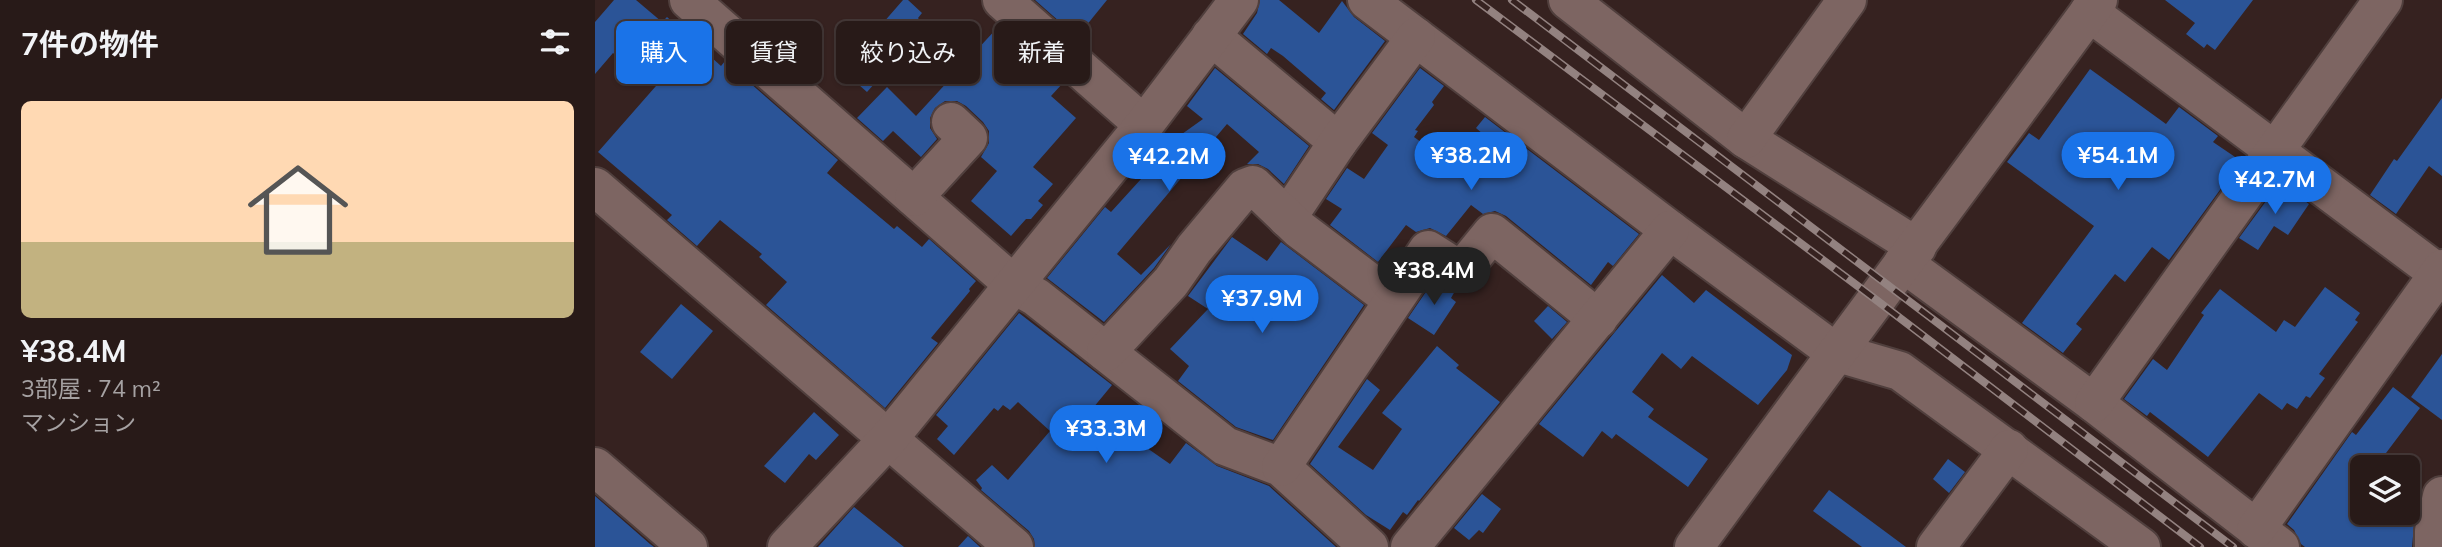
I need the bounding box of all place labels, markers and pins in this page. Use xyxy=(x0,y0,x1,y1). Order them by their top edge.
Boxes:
pin: ¥38.2M xyxy=(1414,132,1528,192)
pin: ¥54.1M xyxy=(2061,132,2175,192)
pin: ¥42.2M xyxy=(1112,134,1226,193)
pin: ¥42.7M xyxy=(2218,156,2332,216)
pin: ¥38.4M xyxy=(1377,247,1491,307)
pin: ¥37.9M xyxy=(1205,276,1319,335)
pin: ¥33.3M xyxy=(1049,406,1163,465)

